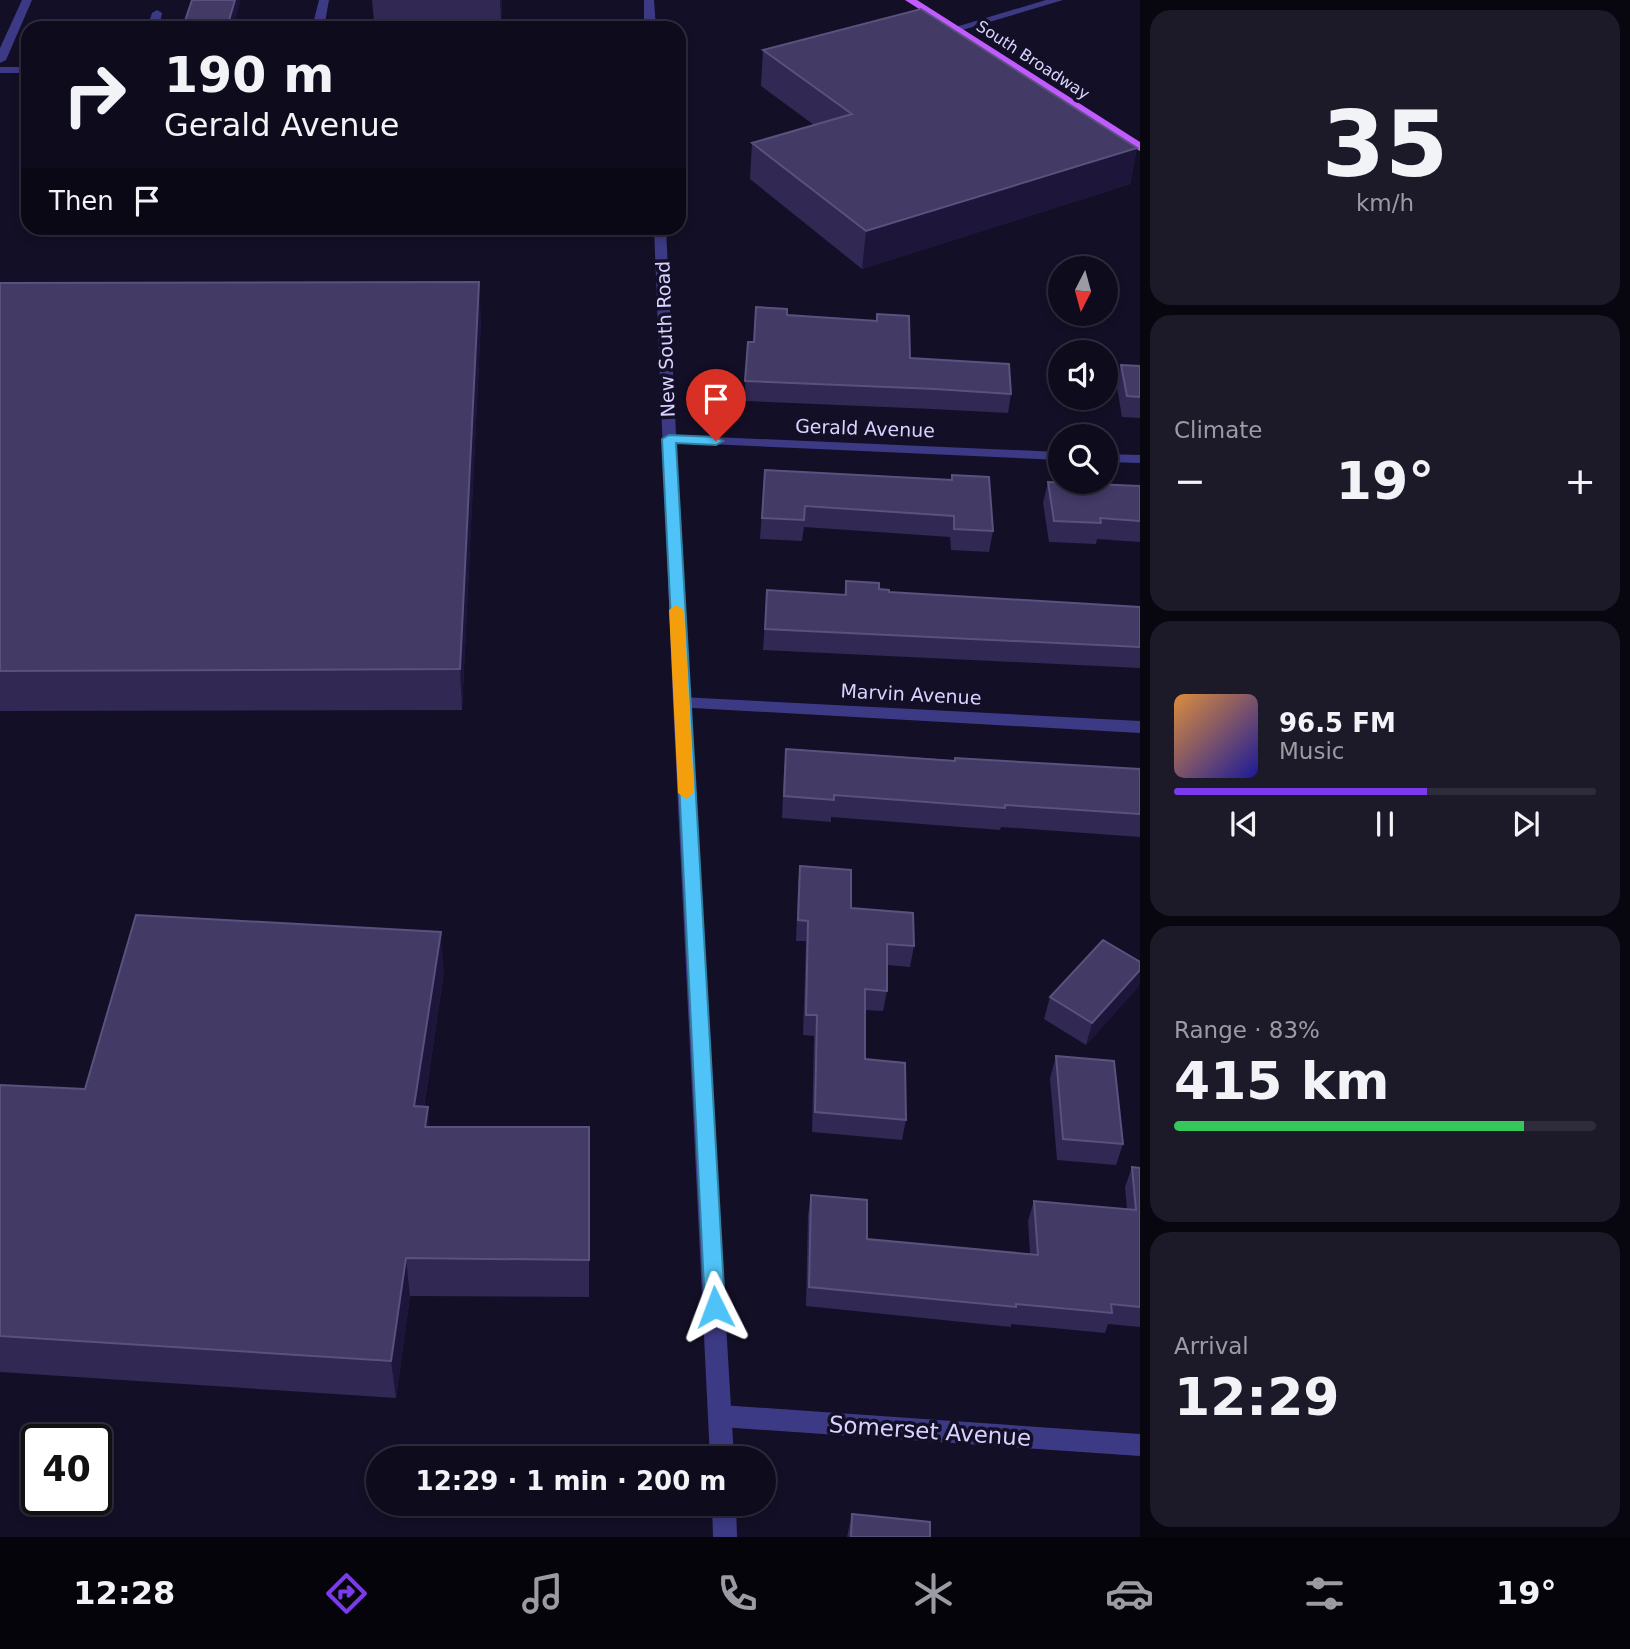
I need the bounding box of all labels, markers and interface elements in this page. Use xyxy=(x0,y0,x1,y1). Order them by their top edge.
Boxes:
street label: South Broadway xyxy=(973,16,1093,104)
text: 190 m xyxy=(164,47,334,104)
icon: right xyxy=(49,49,140,140)
text: 35 xyxy=(1322,92,1448,197)
text: Gerald Avenue xyxy=(164,106,400,144)
icon: arrive xyxy=(128,182,166,220)
text: Then xyxy=(49,186,114,216)
text: km/h xyxy=(1356,190,1414,216)
north arrow xyxy=(1048,256,1118,326)
map controls xyxy=(1048,256,1118,494)
street label: New South Road xyxy=(651,260,679,418)
button: sound xyxy=(1048,340,1118,410)
pin xyxy=(686,369,746,441)
icon: arrive xyxy=(697,380,735,418)
street label: Gerald Avenue xyxy=(795,415,935,441)
text: Climate xyxy=(1174,417,1263,443)
button: search xyxy=(1048,424,1118,494)
text: 19° xyxy=(1336,451,1434,511)
text: − xyxy=(1174,459,1206,503)
text: + xyxy=(1564,459,1596,503)
street label: Marvin Avenue xyxy=(840,679,982,709)
text: 96.5 FM xyxy=(1279,708,1396,738)
text: Music xyxy=(1279,738,1344,764)
icon: previous xyxy=(1225,805,1263,843)
icon: pause xyxy=(1366,805,1404,843)
icon: next xyxy=(1507,805,1545,843)
text: Range · 83% xyxy=(1174,1017,1320,1043)
text: 415 km xyxy=(1174,1051,1389,1111)
position arrow xyxy=(678,1270,752,1344)
text: Arrival xyxy=(1174,1333,1249,1359)
text: 12:29 xyxy=(1174,1367,1340,1427)
street label: Somerset Avenue xyxy=(828,1411,1032,1451)
speed limit sign: 40 xyxy=(21,1424,112,1515)
text: 12:29 · 1 min · 200 m xyxy=(416,1466,726,1496)
icon: directions xyxy=(322,1569,371,1618)
icon: music xyxy=(518,1569,567,1618)
icon: phone xyxy=(713,1569,762,1618)
icon: climate xyxy=(909,1569,958,1618)
icon: car xyxy=(1105,1569,1154,1618)
icon: filters xyxy=(1300,1569,1349,1618)
text: 12:28 xyxy=(73,1574,175,1612)
text: 19° xyxy=(1496,1574,1557,1612)

